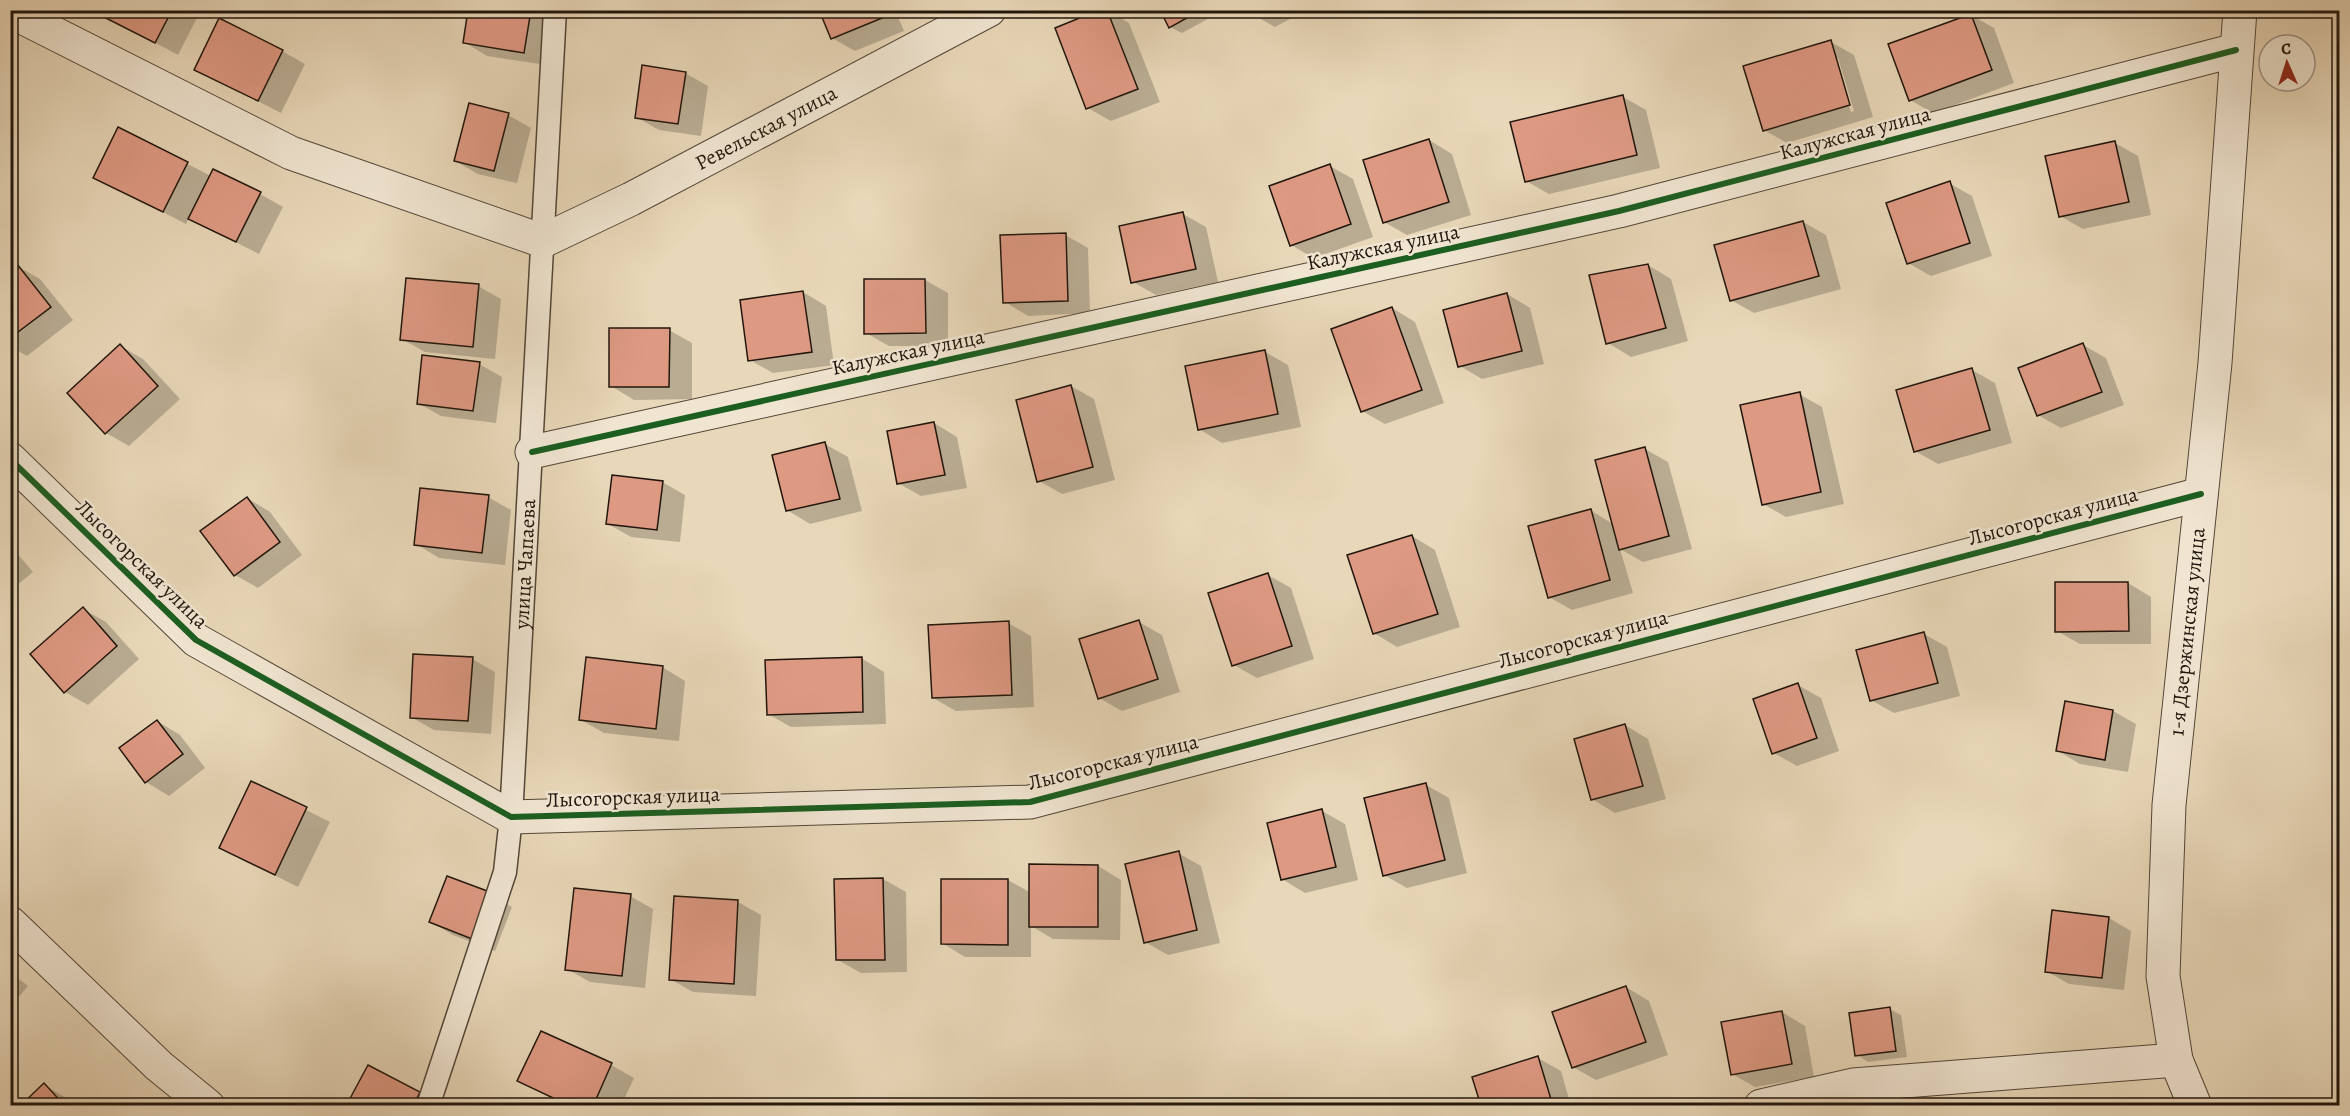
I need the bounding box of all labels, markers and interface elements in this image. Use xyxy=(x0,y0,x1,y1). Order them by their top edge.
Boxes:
north arrow xyxy=(2257,33,2317,93)
text: С xyxy=(2281,38,2292,60)
street label: Ревельская улица xyxy=(690,79,842,177)
street label: Калужская улица xyxy=(1776,99,1934,167)
street label: Калужская улица xyxy=(1304,217,1462,277)
street label: Калужская улица xyxy=(829,322,987,382)
street label: Лысогорская улица xyxy=(1965,480,2141,552)
street label: Лысогорская улица xyxy=(70,493,215,635)
street label: улица Чапаева xyxy=(507,498,542,631)
street label: 1-я Дзержинская улица xyxy=(2162,526,2212,737)
street label: Лысогорская улица xyxy=(1495,603,1671,675)
street label: Лысогорская улица xyxy=(1025,727,1201,797)
street label: Лысогорская улица xyxy=(545,780,721,814)

